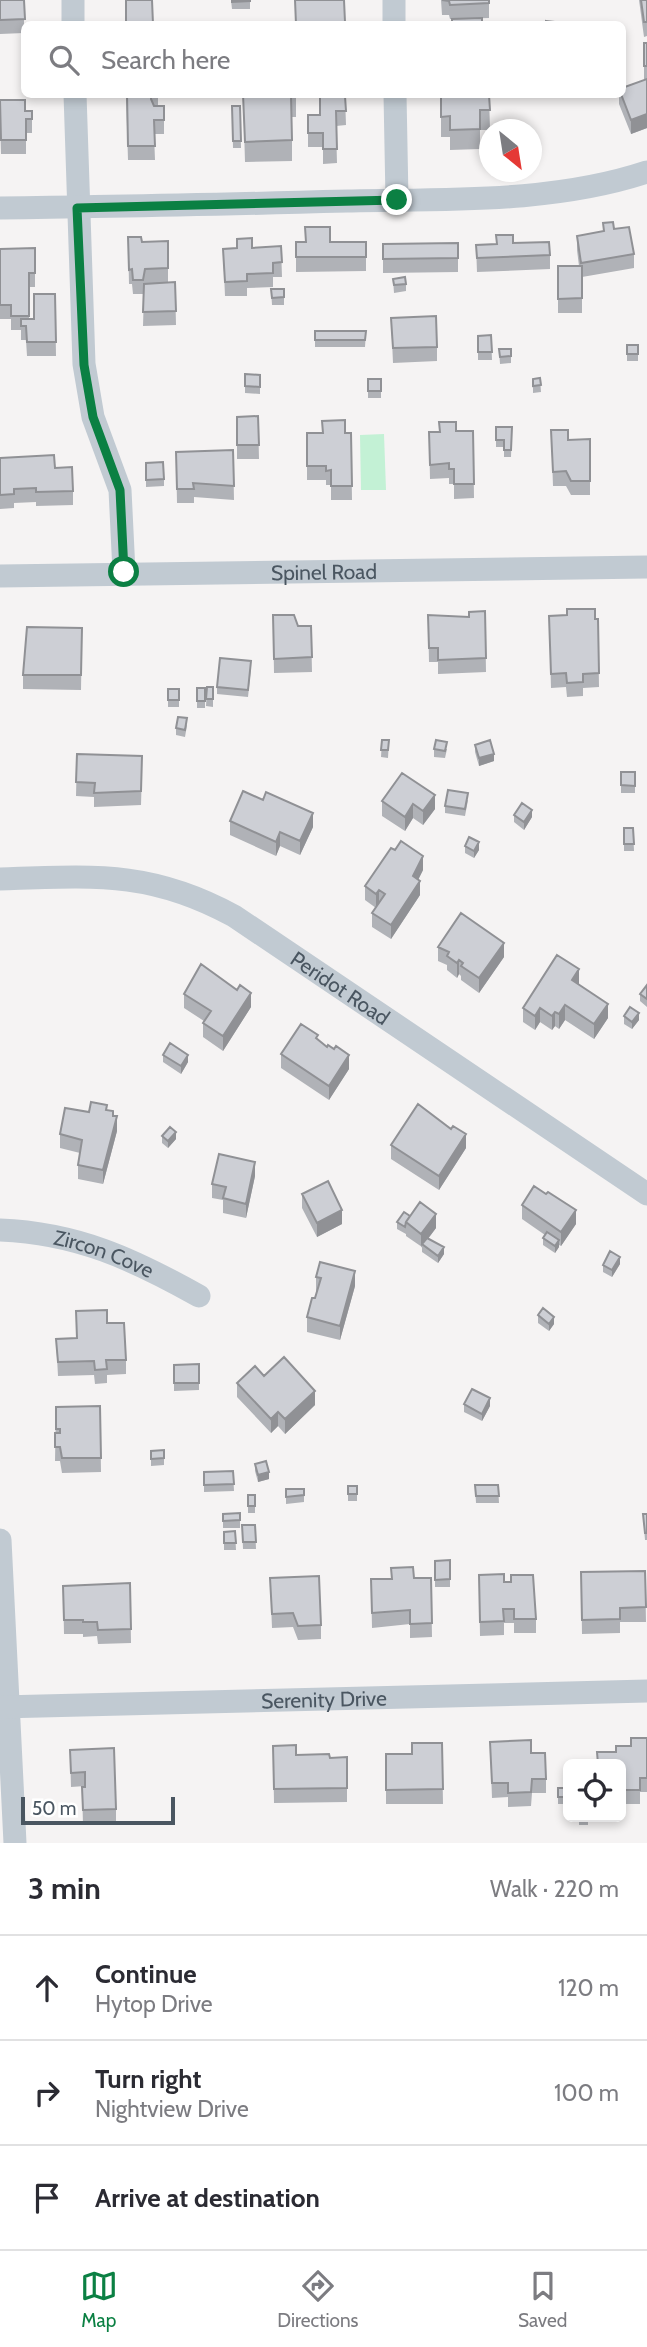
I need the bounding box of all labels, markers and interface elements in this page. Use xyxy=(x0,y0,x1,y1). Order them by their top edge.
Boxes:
search box xyxy=(21,21,626,98)
icon: search xyxy=(45,41,83,79)
text: Search here xyxy=(101,44,230,76)
north arrow xyxy=(479,119,542,182)
route end xyxy=(381,184,412,215)
route start xyxy=(108,556,139,587)
street label: Spinel Road xyxy=(271,558,377,585)
street label: Peridot Road xyxy=(286,945,395,1030)
street label: Zircon Cove xyxy=(52,1224,158,1283)
street label: Serenity Drive xyxy=(261,1685,387,1713)
map controls xyxy=(563,1759,626,1822)
button: locate xyxy=(563,1759,626,1822)
scale bar xyxy=(21,1794,175,1826)
text: 50 m xyxy=(32,1797,76,1820)
text: 3 min xyxy=(28,1870,101,1907)
text: Walk · 220 m xyxy=(490,1875,619,1903)
text: Continue xyxy=(95,1958,197,1990)
icon: ahead xyxy=(28,1969,66,2007)
text: 120 m xyxy=(558,1974,619,2002)
text: Hytop Drive xyxy=(95,1990,213,2018)
text: Turn right xyxy=(95,2063,201,2095)
icon: right xyxy=(28,2074,66,2112)
text: 100 m xyxy=(554,2079,619,2107)
text: Nightview Drive xyxy=(95,2095,249,2123)
icon: arrive xyxy=(28,2179,66,2217)
text: Arrive at destination xyxy=(95,2182,320,2214)
tab: Map xyxy=(80,2267,118,2332)
tab: Directions xyxy=(277,2267,358,2332)
tab: Saved xyxy=(518,2267,567,2332)

